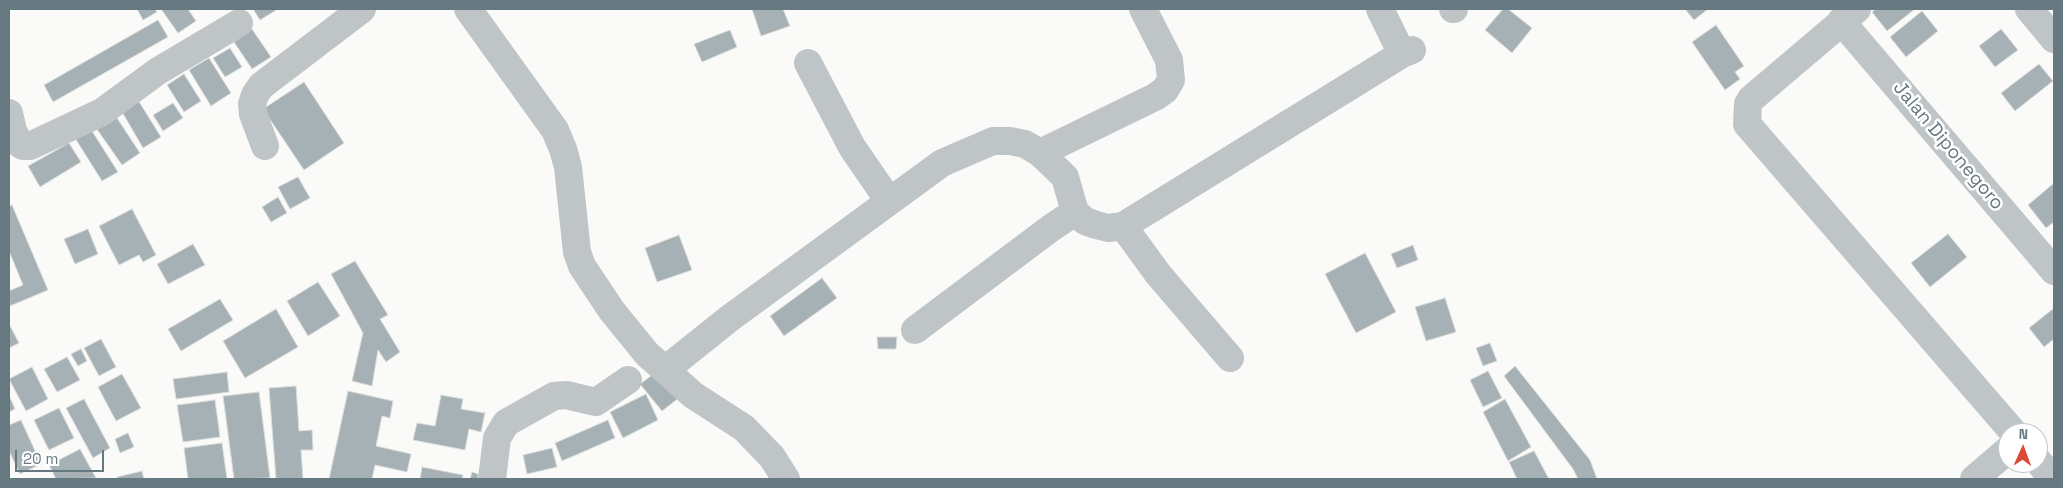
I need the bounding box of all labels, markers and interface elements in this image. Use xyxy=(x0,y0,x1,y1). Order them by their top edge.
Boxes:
street label: Jalan Diponegoro xyxy=(1888,77,2008,215)
north arrow xyxy=(1998,423,2048,473)
text: N xyxy=(2018,425,2028,443)
scale bar xyxy=(18,440,106,472)
text: 20 m xyxy=(23,449,58,468)

